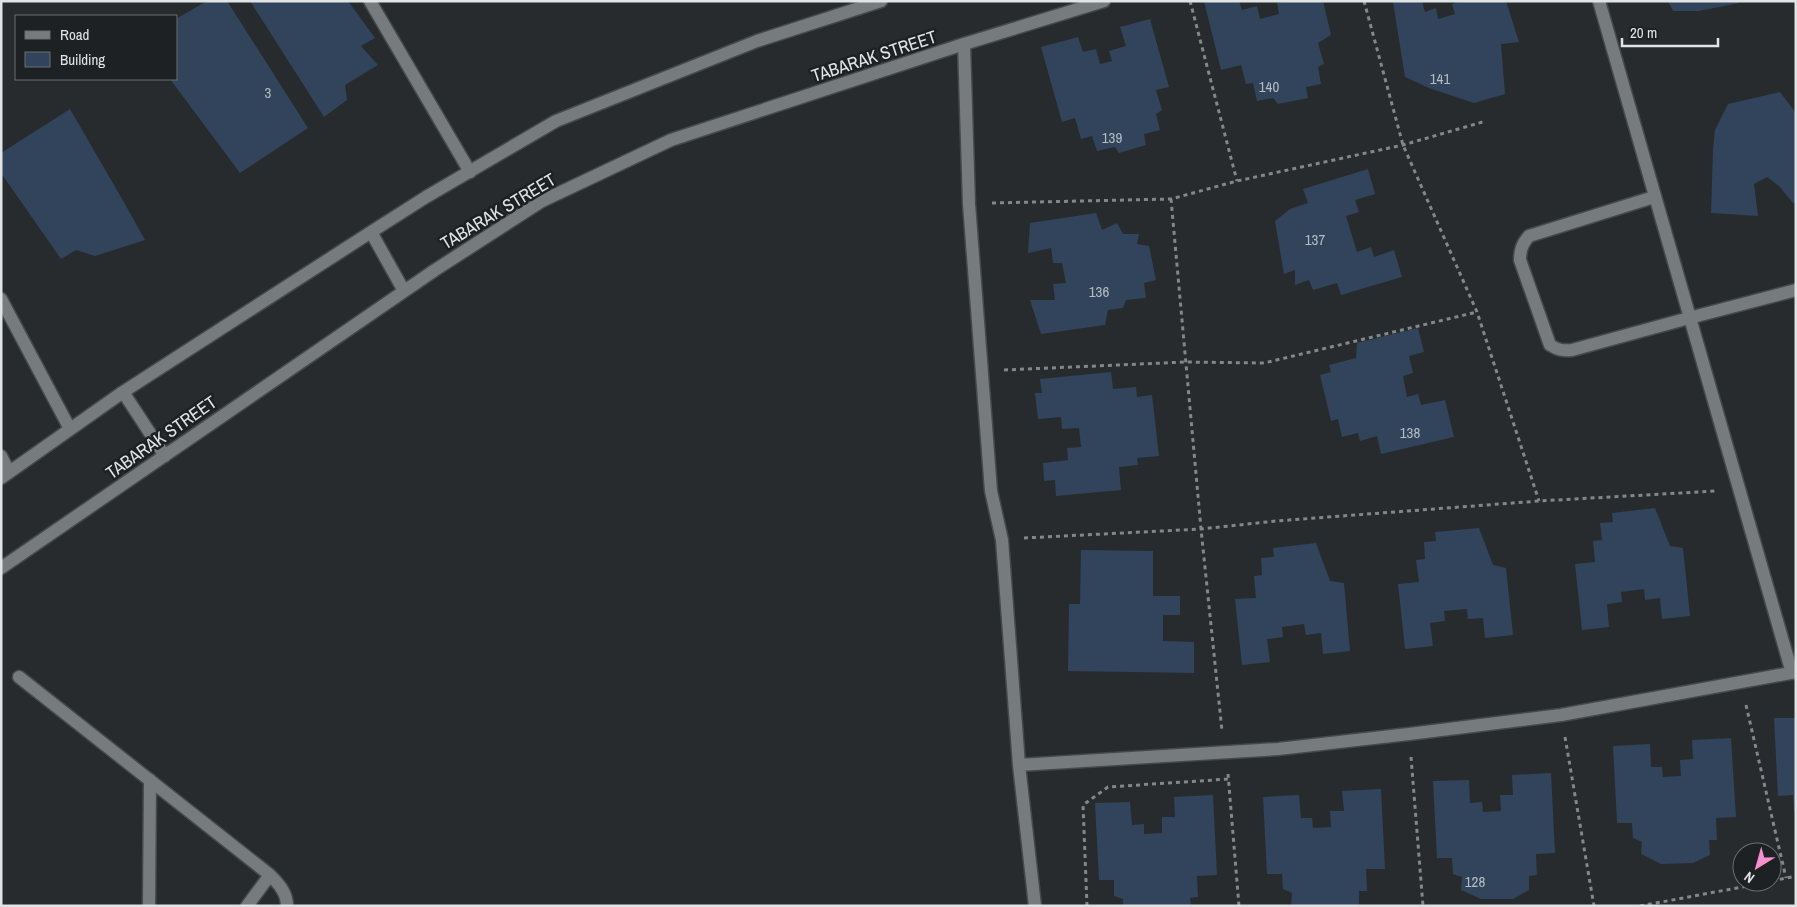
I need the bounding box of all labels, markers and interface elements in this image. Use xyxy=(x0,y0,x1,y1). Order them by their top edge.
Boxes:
legend xyxy=(15,15,178,80)
scale bar xyxy=(1622,15,1718,47)
text: 20 m xyxy=(1630,22,1657,43)
text: Road xyxy=(60,24,89,45)
street label: TABARAK STREET xyxy=(808,24,940,88)
text: Building xyxy=(60,49,105,70)
house number: 141 xyxy=(1430,68,1450,89)
house number: 140 xyxy=(1259,76,1279,97)
house number: 3 xyxy=(265,82,272,103)
house number: 139 xyxy=(1102,127,1122,148)
street label: TABARAK STREET xyxy=(436,167,560,255)
house number: 137 xyxy=(1305,229,1325,250)
house number: 136 xyxy=(1089,281,1109,302)
street label: TABARAK STREET xyxy=(101,389,221,485)
house number: 138 xyxy=(1400,422,1420,443)
north arrow xyxy=(1732,842,1782,892)
text: N xyxy=(1740,868,1758,887)
house number: 128 xyxy=(1465,871,1485,892)

